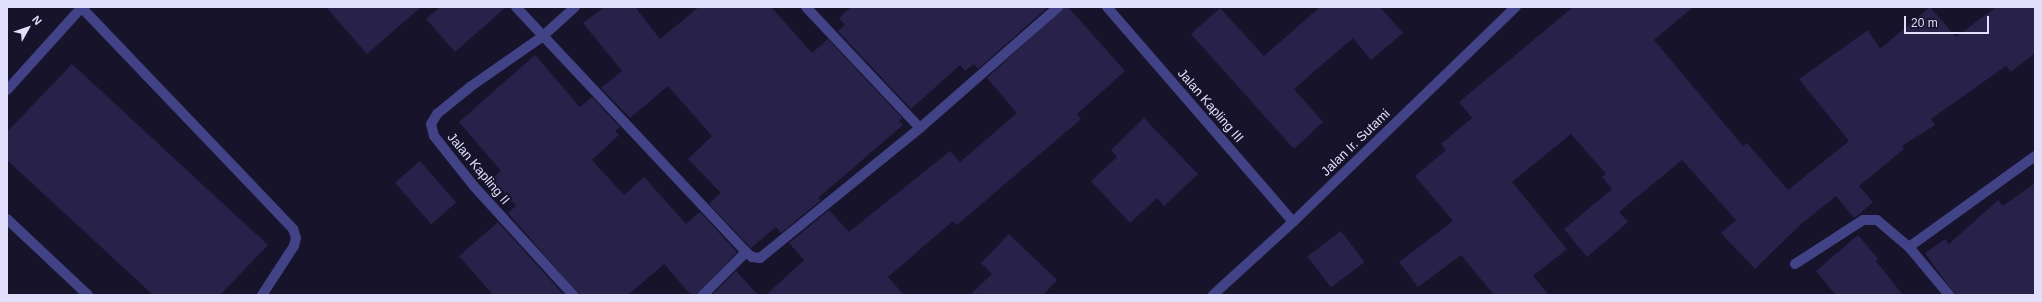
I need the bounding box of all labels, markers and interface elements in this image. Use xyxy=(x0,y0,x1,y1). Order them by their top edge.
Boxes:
north arrow xyxy=(8,8,48,48)
scale bar xyxy=(1906,8,1991,34)
text: N xyxy=(30,13,44,27)
text: 20 m xyxy=(1911,16,1938,30)
street label: Jalan Kapling III xyxy=(1174,66,1246,146)
street label: Jalan Ir. Sutami xyxy=(1318,106,1394,180)
street label: Jalan Kapling II xyxy=(443,130,513,208)

